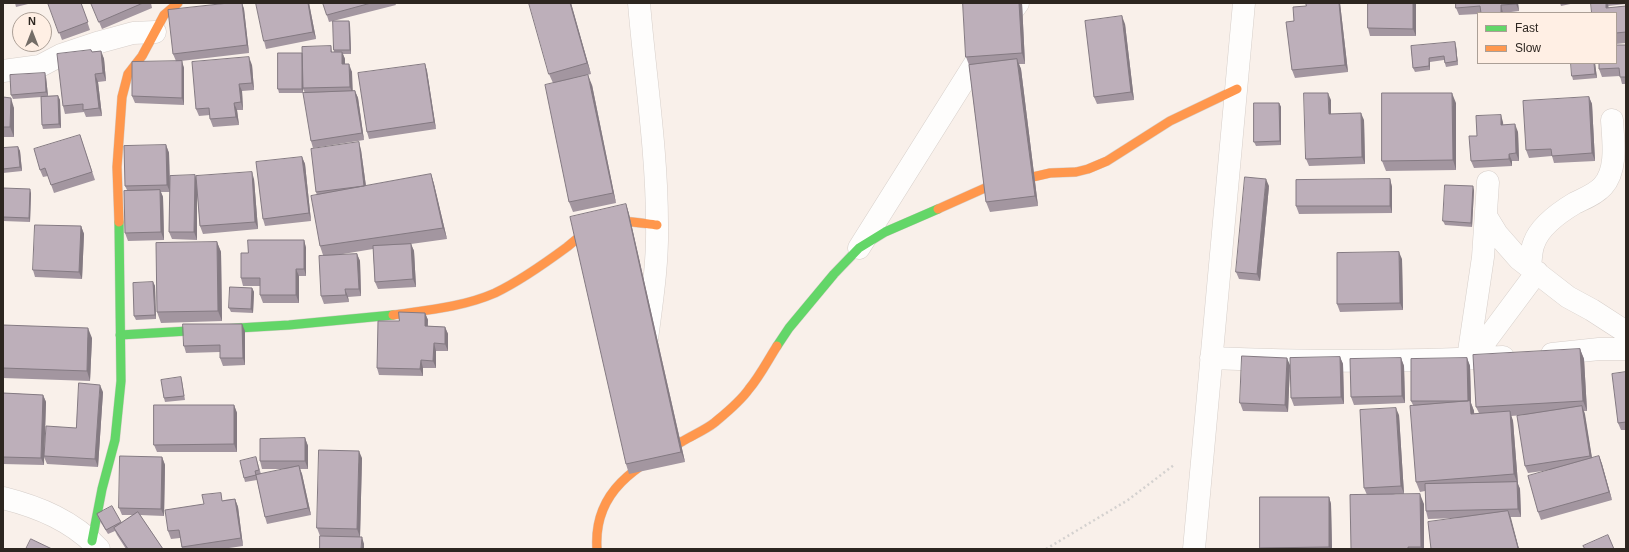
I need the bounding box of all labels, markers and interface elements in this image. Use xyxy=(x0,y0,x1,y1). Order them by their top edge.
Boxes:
north arrow xyxy=(12,12,52,52)
legend xyxy=(1477,12,1617,64)
text: N xyxy=(28,15,36,27)
text: Fast xyxy=(1515,21,1538,35)
text: Slow xyxy=(1515,41,1541,55)

